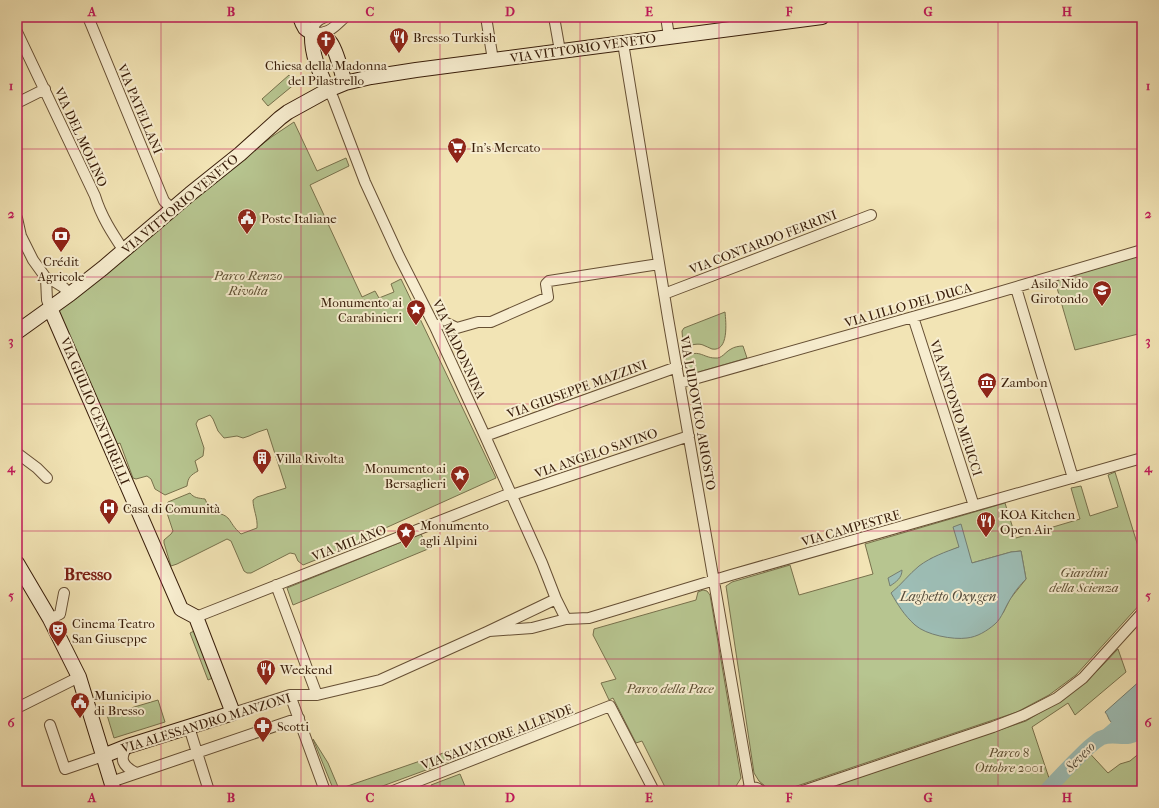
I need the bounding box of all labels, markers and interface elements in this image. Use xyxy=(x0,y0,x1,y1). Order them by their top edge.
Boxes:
text: A xyxy=(87,4,97,19)
text: B xyxy=(227,4,236,19)
text: C xyxy=(366,4,375,19)
text: D xyxy=(505,4,515,19)
text: E xyxy=(645,4,653,19)
text: F xyxy=(785,4,793,19)
text: G xyxy=(923,4,933,19)
text: H xyxy=(1062,4,1073,19)
restaurant icon: Bresso Turkish xyxy=(388,26,410,54)
church icon: Chiesa della Madonna del Pilastrello xyxy=(315,29,337,57)
place label: Bresso Turkish xyxy=(413,30,497,45)
street label: VIA VITTORIO VENETO xyxy=(508,30,657,66)
place label: Chiesa della Madonna del Pilastrello xyxy=(265,58,388,88)
street label: VIA PATELLANI xyxy=(114,61,166,156)
text: 1 xyxy=(9,78,14,93)
text: 1 xyxy=(1146,78,1151,93)
street label: VIA DEL MOLINO xyxy=(51,84,111,189)
supermarket icon: In's Mercato xyxy=(446,136,468,164)
place label: In's Mercato xyxy=(471,140,541,155)
street label: VIA VITTORIO VENETO xyxy=(118,151,241,258)
text: 2 xyxy=(8,206,15,221)
text: 2 xyxy=(1145,206,1152,221)
public building icon: Poste Italiane xyxy=(236,207,258,235)
street label: VIA CONTARDO FERRINI xyxy=(686,207,839,277)
place label: Poste Italiane xyxy=(261,211,337,226)
bank icon: Crédit Agricole xyxy=(50,225,72,253)
place label: Crédit Agricole xyxy=(37,254,85,284)
park label: Parco Renzo Rivolta xyxy=(213,268,283,298)
place label: Asilo Nido Girotondo xyxy=(1030,276,1088,306)
street label: VIA LILLO DEL DUCA xyxy=(842,279,974,331)
school or university icon: Asilo Nido Girotondo xyxy=(1091,279,1113,307)
place label: Monumento ai Carabinieri xyxy=(320,295,402,325)
street label: VIA MADONNINA xyxy=(429,296,489,402)
place icon: Monumento ai Carabinieri xyxy=(405,298,427,326)
text: 3 xyxy=(8,333,14,349)
text: 3 xyxy=(1145,333,1151,349)
street label: VIA GIULIO CENTURELLI xyxy=(57,334,133,487)
street label: VIA LUDOVICO ARIOSTO xyxy=(677,334,719,491)
street label: VIA ANTONIO MEUCCI xyxy=(927,337,985,478)
street label: VIA GIUSEPPE MAZZINI xyxy=(504,357,649,422)
museum icon: Zambon xyxy=(976,371,998,399)
place label: Zambon xyxy=(1001,375,1048,390)
street label: VIA ANGELO SAVINO xyxy=(532,425,659,481)
building icon: Villa Rivolta xyxy=(251,447,273,475)
place label: Villa Rivolta xyxy=(275,451,345,466)
text: 4 xyxy=(6,460,16,476)
text: 4 xyxy=(1143,460,1153,476)
place label: Monumento ai Bersaglieri xyxy=(364,461,446,491)
place icon: Monumento ai Bersaglieri xyxy=(449,464,471,492)
hospital icon: Casa di Comunità xyxy=(98,497,120,525)
place label: Casa di Comunità xyxy=(123,501,221,516)
street label: VIA CAMPESTRE xyxy=(799,507,902,550)
place label: KOA Kitchen Open Air xyxy=(1000,507,1075,537)
restaurant icon: KOA Kitchen Open Air xyxy=(975,510,997,538)
place label: Monumento agli Alpini xyxy=(420,518,489,548)
place icon: Monumento agli Alpini xyxy=(395,521,417,549)
street label: VIA MILANO xyxy=(309,522,388,564)
district label: Bresso xyxy=(64,564,112,584)
park label: Giardini della Scienza xyxy=(1049,565,1119,595)
text: 5 xyxy=(8,588,14,603)
water label: Laghetto Oxy.gen xyxy=(899,588,997,605)
text: 5 xyxy=(1145,588,1151,603)
place label: Cinema Teatro San Giuseppe xyxy=(72,616,155,646)
theatre icon: Cinema Teatro San Giuseppe xyxy=(47,619,69,647)
restaurant icon: Weekend xyxy=(255,658,277,686)
place label: Weekend xyxy=(279,662,333,677)
park label: Parco della Pace xyxy=(625,681,714,696)
place label: Municipio di Bresso xyxy=(94,688,152,718)
street label: VIA ALESSANDRO MANZONI xyxy=(118,690,293,756)
public building icon: Municipio di Bresso xyxy=(69,691,91,719)
street label: VIA SALVATORE ALLENDE xyxy=(418,701,575,773)
text: 6 xyxy=(7,715,15,730)
pharmacy icon: Scotti xyxy=(252,715,274,743)
text: 6 xyxy=(1144,715,1152,730)
place label: Scotti xyxy=(277,719,309,734)
water label: Seveso xyxy=(1061,738,1099,776)
park label: Parco 8 Ottobre 2001 xyxy=(975,745,1043,775)
text: A xyxy=(87,790,97,805)
text: B xyxy=(227,790,236,805)
text: C xyxy=(366,790,375,805)
text: D xyxy=(505,790,515,805)
text: E xyxy=(645,790,653,805)
text: F xyxy=(785,790,793,805)
text: G xyxy=(923,790,933,805)
text: H xyxy=(1062,790,1073,805)

